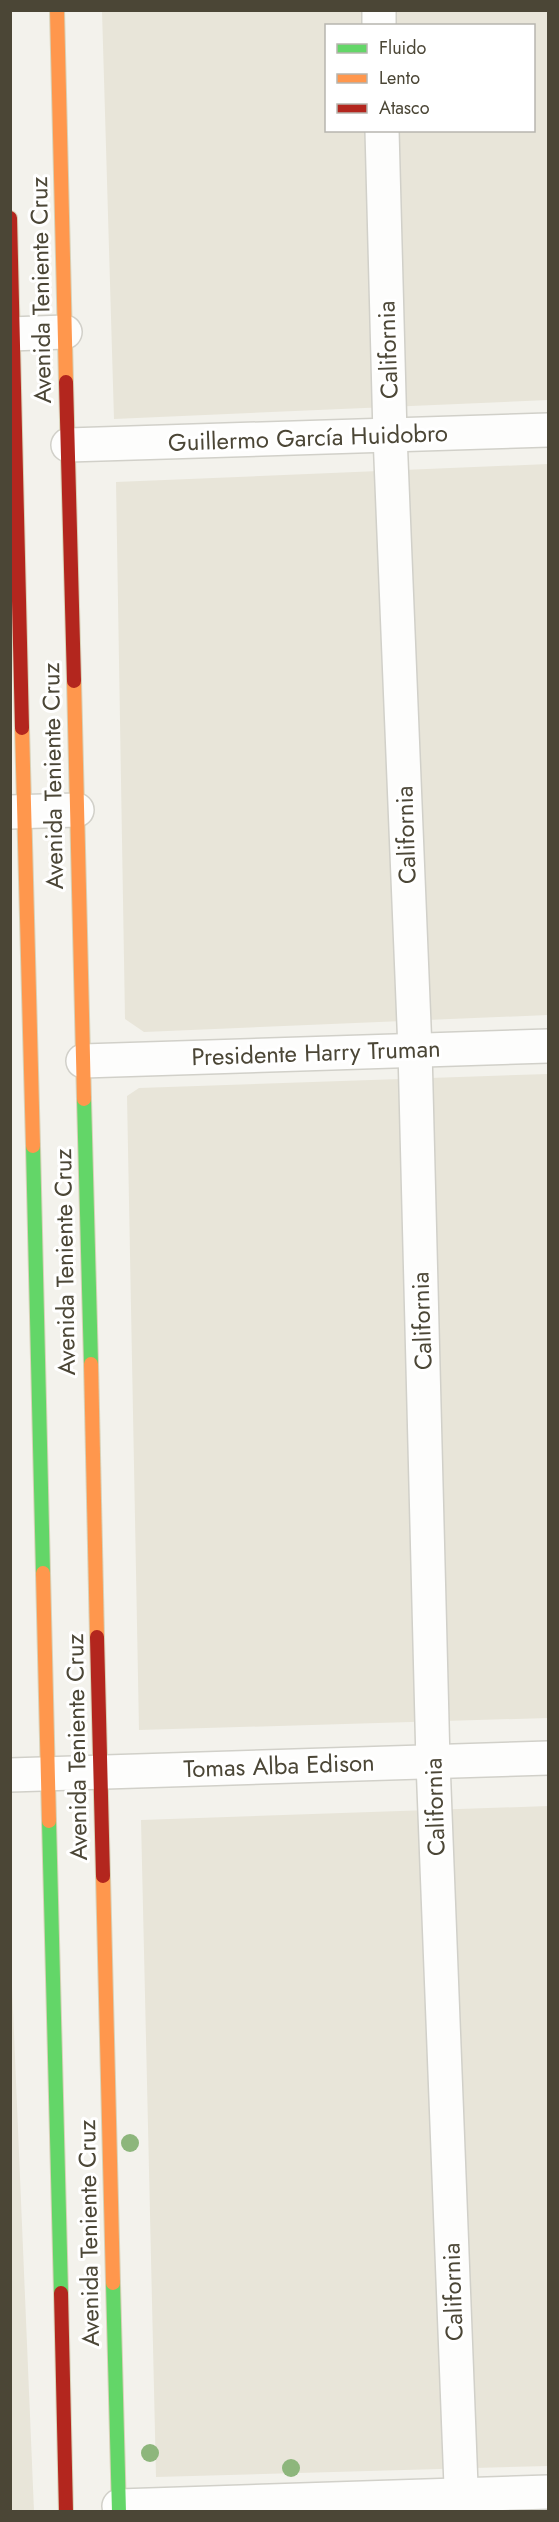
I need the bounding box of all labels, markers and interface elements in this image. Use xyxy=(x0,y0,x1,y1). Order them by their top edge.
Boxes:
legend xyxy=(325,24,535,132)
text: Fluido xyxy=(379,35,427,61)
text: Lento xyxy=(379,65,420,91)
text: Atasco xyxy=(379,95,430,121)
street label: Avenida Teniente Cruz xyxy=(21,176,60,404)
street label: California xyxy=(368,300,407,400)
street label: Guillermo García Huidobro xyxy=(167,415,449,460)
street label: Avenida Teniente Cruz xyxy=(33,662,72,890)
street label: California xyxy=(386,785,425,885)
street label: Presidente Harry Truman xyxy=(191,1031,441,1074)
street label: Avenida Teniente Cruz xyxy=(45,1148,84,1376)
street label: California xyxy=(402,1271,441,1371)
street label: Avenida Teniente Cruz xyxy=(57,1633,96,1861)
street label: Tomas Alba Edison xyxy=(183,1745,375,1786)
street label: California xyxy=(415,1757,454,1857)
street label: Avenida Teniente Cruz xyxy=(69,2119,108,2347)
street label: California xyxy=(433,2242,472,2342)

